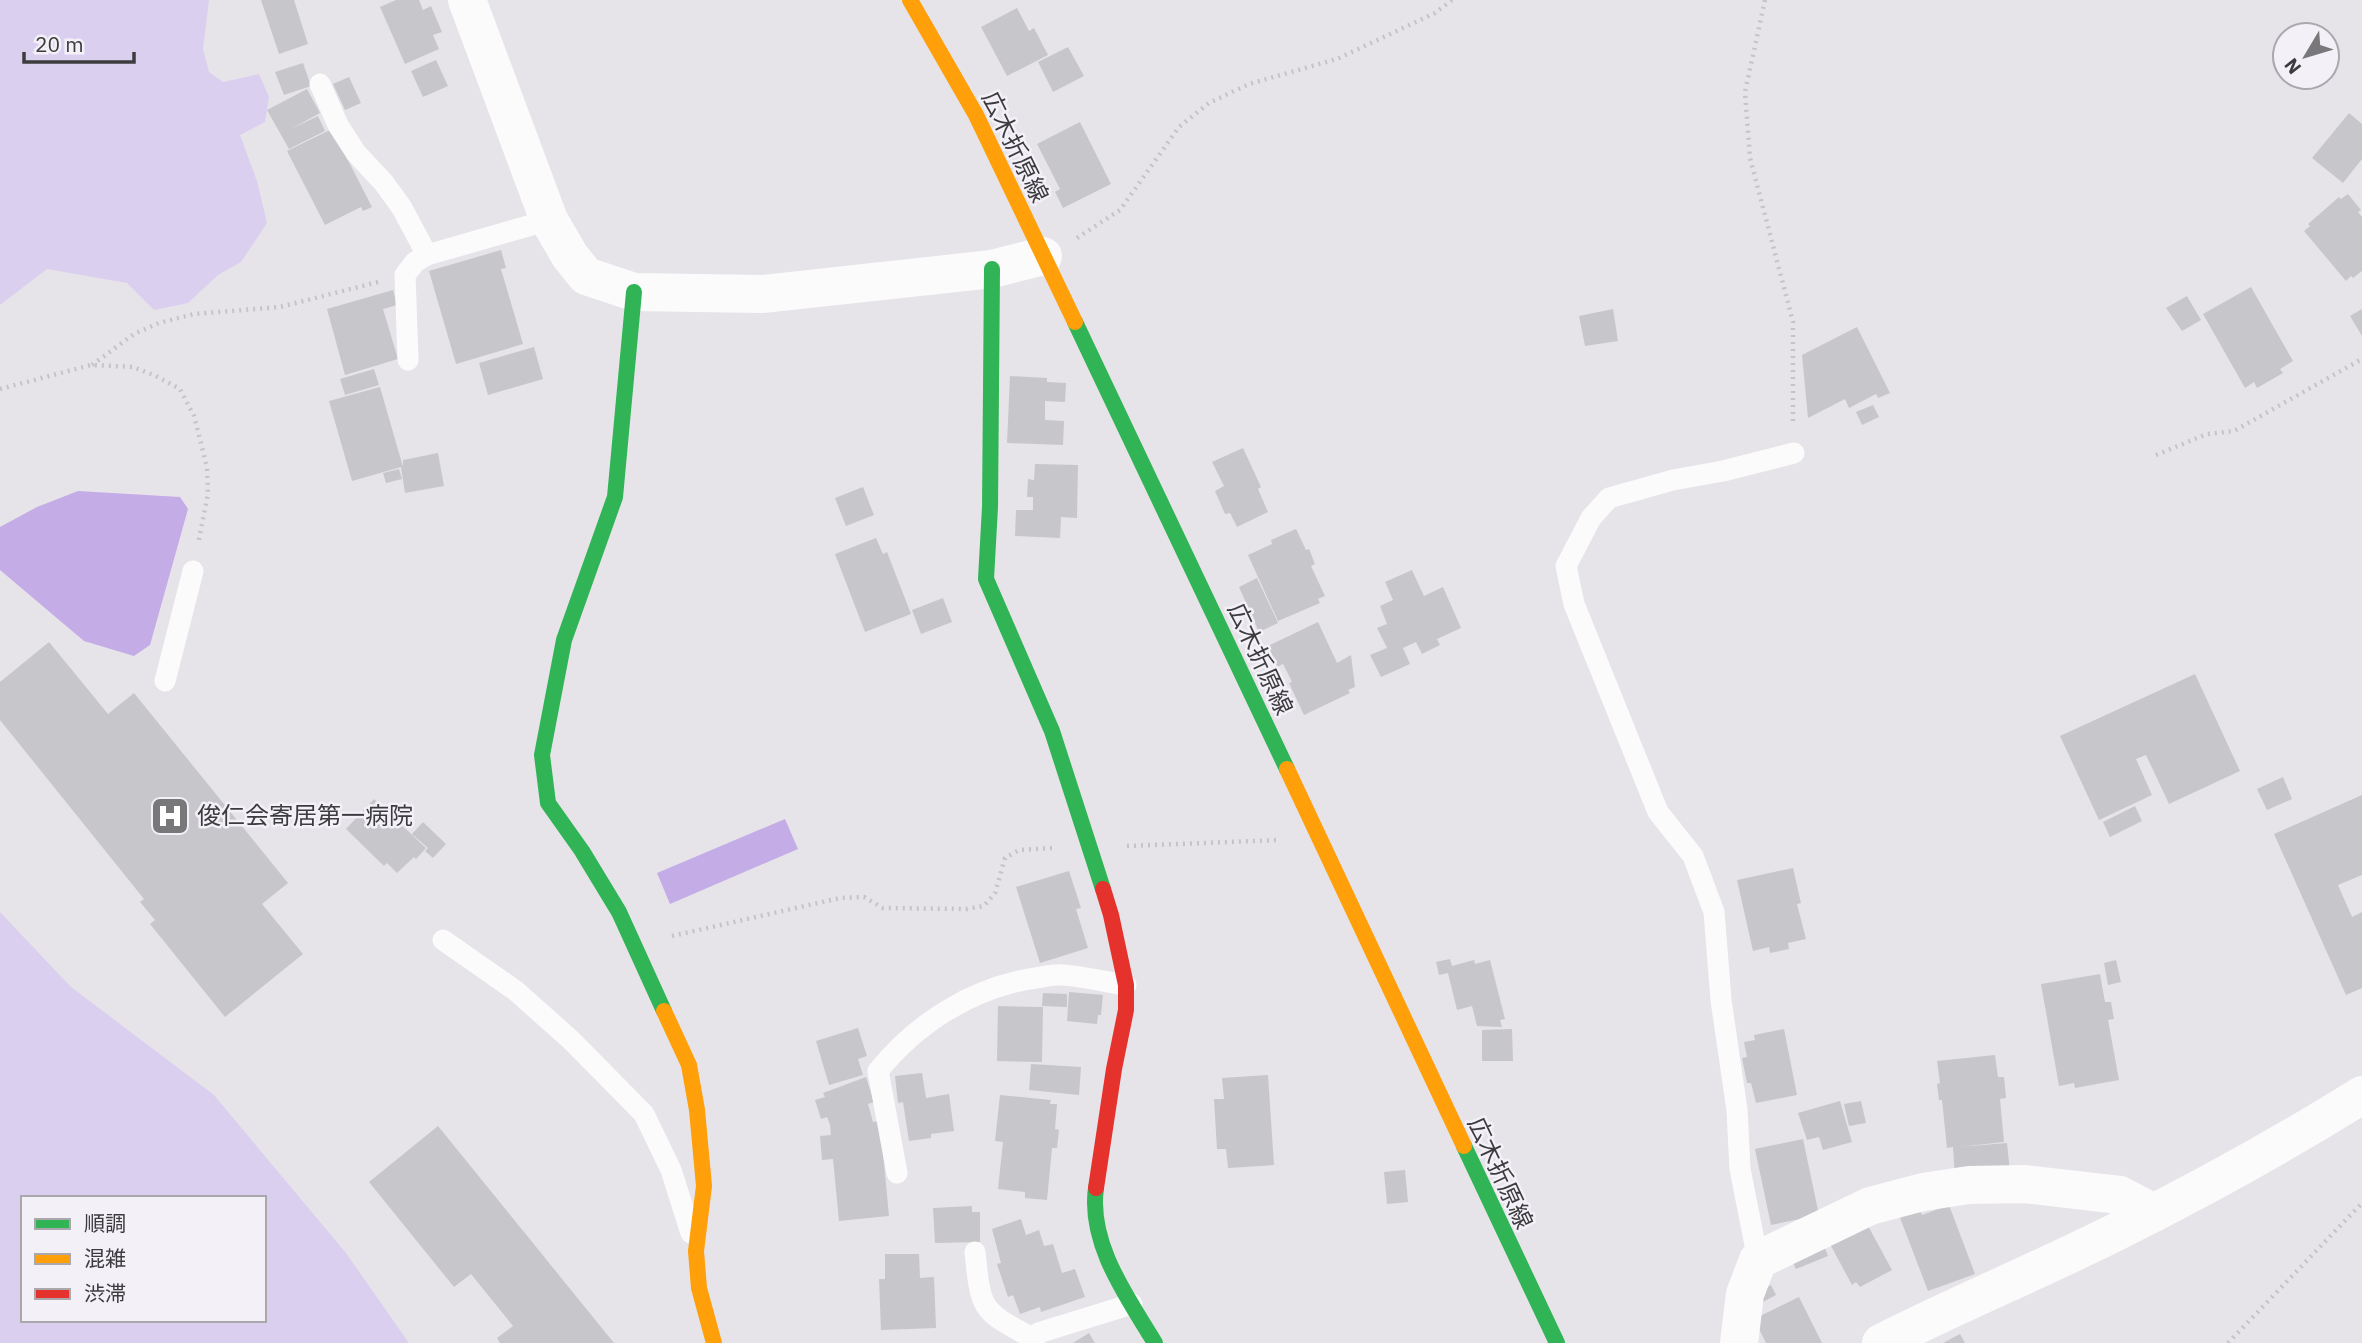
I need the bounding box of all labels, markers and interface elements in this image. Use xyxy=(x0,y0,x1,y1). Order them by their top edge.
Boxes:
scale bar xyxy=(24,21,135,65)
north arrow xyxy=(2271,21,2341,91)
text: 20 m xyxy=(35,30,84,58)
text: N xyxy=(2279,54,2306,79)
street label: 広木折原線 xyxy=(975,86,1057,208)
street label: 広木折原線 xyxy=(1221,597,1301,720)
hospital icon: 俊仁会寄居第一病院 xyxy=(149,795,191,837)
place label: 俊仁会寄居第一病院 xyxy=(197,799,413,831)
street label: 広木折原線 xyxy=(1461,1111,1541,1234)
legend xyxy=(21,1196,266,1322)
text: 順調 xyxy=(84,1209,126,1237)
text: 混雑 xyxy=(84,1244,126,1272)
text: 渋滞 xyxy=(84,1279,126,1307)

